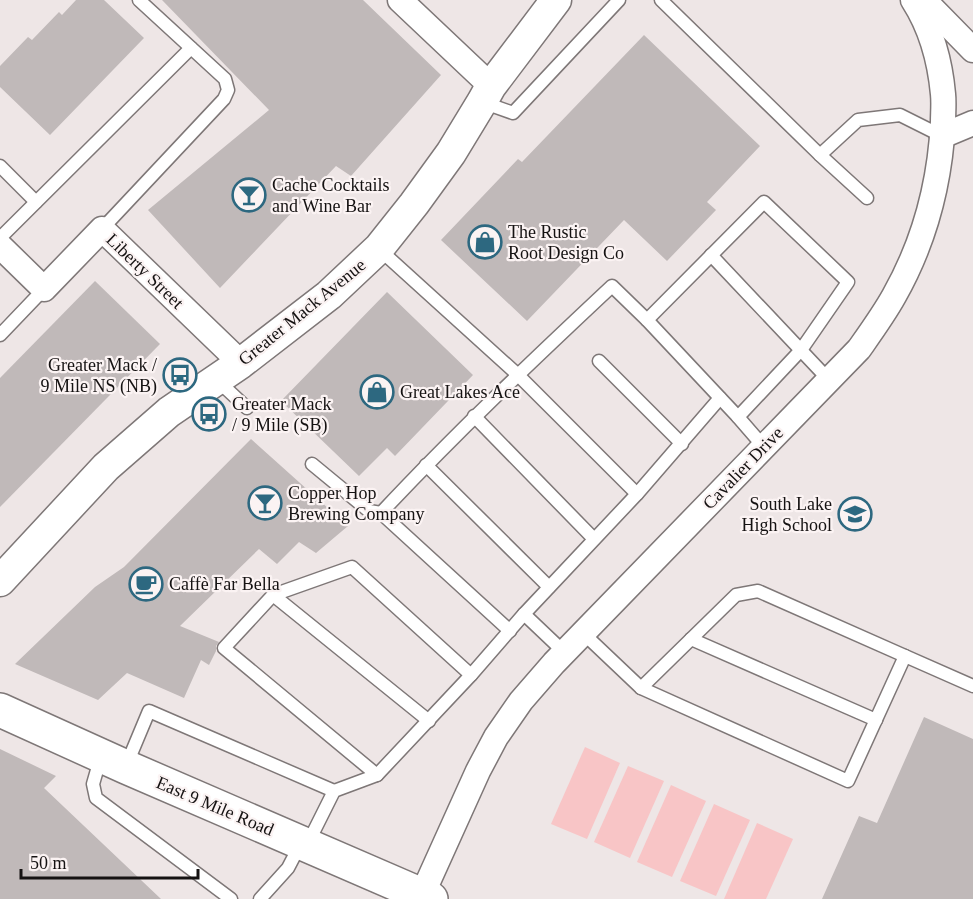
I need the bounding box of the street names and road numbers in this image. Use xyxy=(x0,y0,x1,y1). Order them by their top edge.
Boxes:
street label: Liberty Street xyxy=(102,229,188,313)
street label: Greater Mack Avenue xyxy=(234,255,370,369)
street label: Cavalier Drive xyxy=(699,423,787,513)
street label: East 9 Mile Road xyxy=(153,772,277,840)

